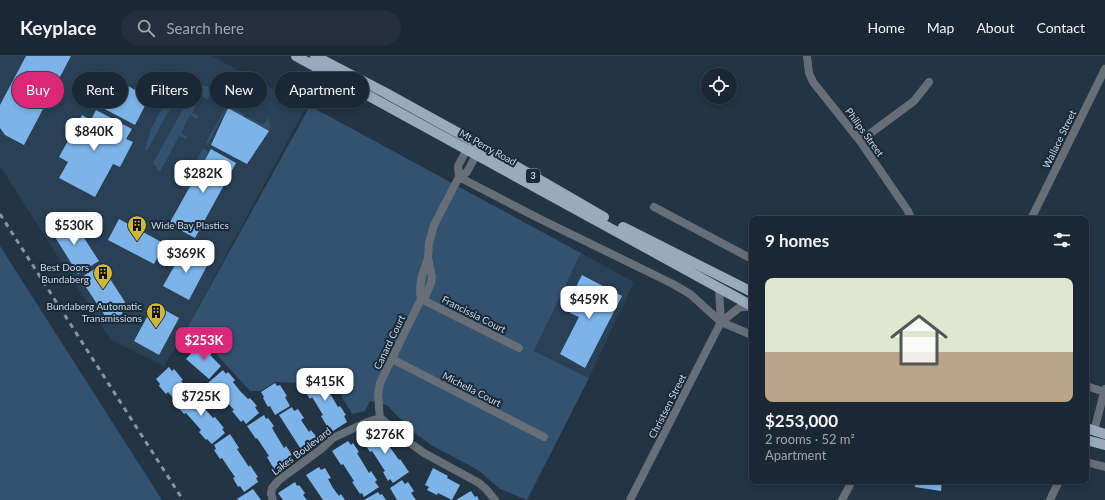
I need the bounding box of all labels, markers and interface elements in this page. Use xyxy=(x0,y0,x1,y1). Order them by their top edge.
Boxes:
search box xyxy=(121,10,401,46)
text: Keyplace xyxy=(20,16,97,39)
icon: search xyxy=(135,17,157,39)
text: Search here xyxy=(167,19,244,37)
text: Home xyxy=(867,19,905,36)
text: Map xyxy=(927,19,954,36)
text: About xyxy=(976,19,1014,36)
text: Contact xyxy=(1036,19,1085,36)
map controls xyxy=(701,68,737,104)
button: locate xyxy=(701,68,737,104)
chip: Buy xyxy=(12,72,64,108)
chip: Rent xyxy=(72,72,128,108)
chip: Filters xyxy=(136,72,202,108)
chip: New xyxy=(210,72,267,108)
chip: Apartment xyxy=(275,72,369,108)
street label: Philips Street xyxy=(843,105,887,159)
street label: Wallace Street xyxy=(1040,108,1078,170)
pin: $840K xyxy=(66,118,122,152)
text: $840K xyxy=(74,123,114,139)
street label: Mt Perry Road xyxy=(457,126,519,168)
pin: $282K xyxy=(175,160,231,194)
text: $282K xyxy=(183,165,223,181)
road number: 3 xyxy=(526,169,540,183)
pin: $530K xyxy=(46,212,102,246)
building icon: Wide Bay Plastics xyxy=(126,214,148,242)
text: $530K xyxy=(54,217,94,233)
place label: Wide Bay Plastics xyxy=(151,219,229,231)
icon: filters xyxy=(1051,229,1073,251)
text: 9 homes xyxy=(765,230,829,251)
pin: $369K xyxy=(158,240,214,274)
text: $369K xyxy=(166,245,206,261)
place label: Best Doors Bundaberg xyxy=(40,261,89,285)
building icon: Best Doors Bundaberg xyxy=(92,262,114,290)
pin: $459K xyxy=(561,286,617,320)
text: $459K xyxy=(569,291,609,307)
street label: Francissia Court xyxy=(440,293,508,335)
place label: Bundaberg Automatic Transmissions xyxy=(47,300,142,324)
building icon: Bundaberg Automatic Transmissions xyxy=(145,301,167,329)
icon: home xyxy=(883,304,955,376)
street label: Canard Court xyxy=(371,313,407,371)
pin: $253K xyxy=(176,327,232,361)
text: $253K xyxy=(184,332,224,348)
pin: $415K xyxy=(297,368,353,402)
street label: Michella Court xyxy=(441,369,504,409)
street label: Christsen Street xyxy=(646,372,688,440)
text: $415K xyxy=(305,373,345,389)
pin: $725K xyxy=(173,383,229,417)
text: $725K xyxy=(181,388,221,404)
text: $253,000 xyxy=(765,410,838,431)
pin: $276K xyxy=(357,421,413,455)
street label: Lakes Boulevard xyxy=(269,425,333,477)
text: $276K xyxy=(365,426,405,442)
text: 2 rooms · 52 m² xyxy=(765,431,855,447)
text: Apartment xyxy=(765,447,826,463)

